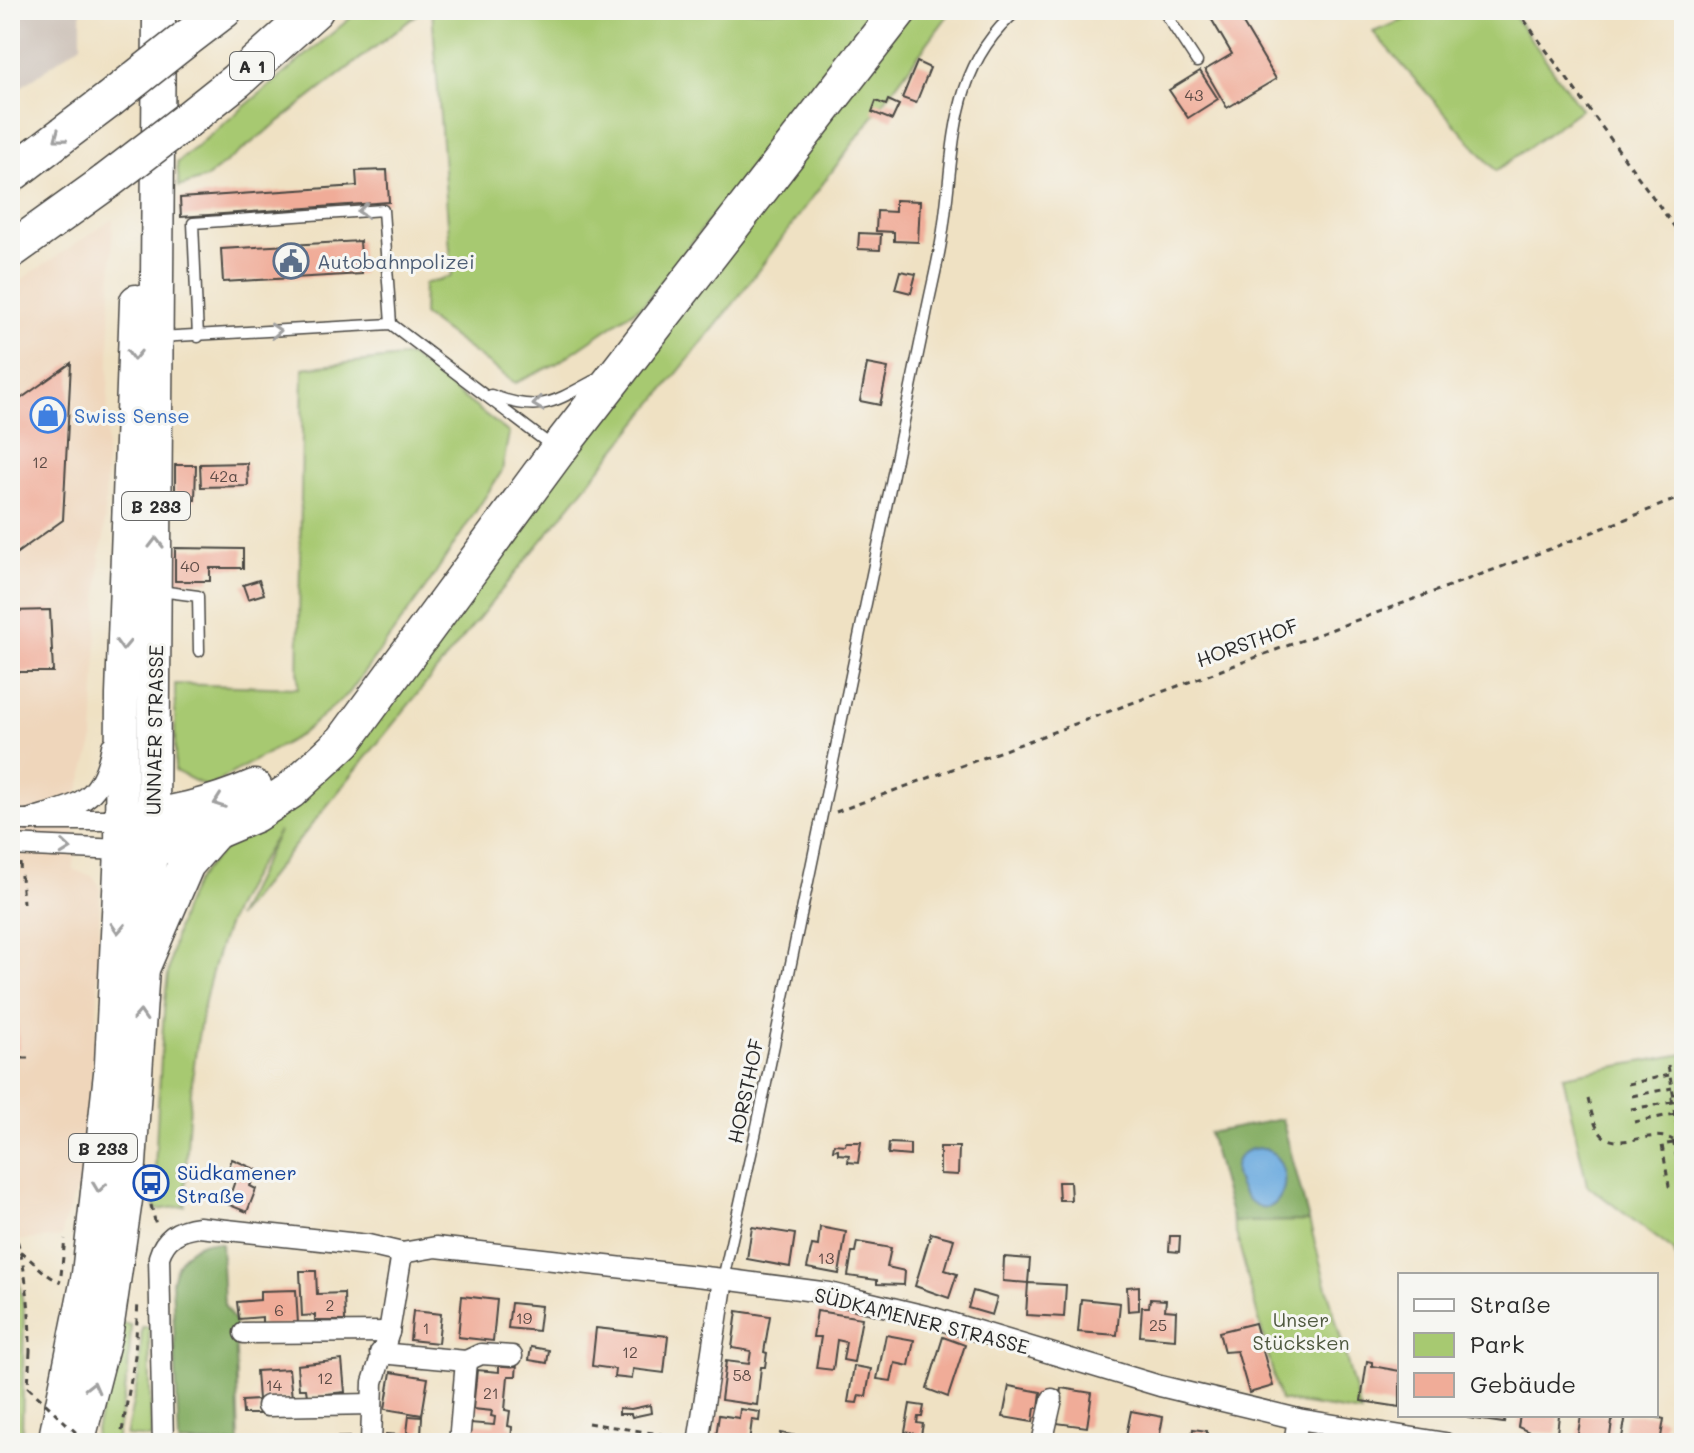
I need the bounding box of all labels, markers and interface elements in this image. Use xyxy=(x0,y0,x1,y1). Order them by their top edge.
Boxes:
road number: A 1 xyxy=(230,52,274,80)
house number: 43 xyxy=(1185,84,1203,105)
one-way arrow xyxy=(54,128,68,142)
one-way arrow xyxy=(356,202,369,219)
public building icon: Autobahnpolizei xyxy=(272,242,310,280)
place label: Autobahnpolizei xyxy=(317,248,475,274)
one-way arrow xyxy=(269,323,282,340)
one-way arrow xyxy=(125,349,142,362)
one-way arrow xyxy=(532,395,545,412)
shop icon: Swiss Sense xyxy=(29,396,67,434)
place label: Swiss Sense xyxy=(74,402,190,428)
house number: 12 xyxy=(32,451,48,472)
house number: 42a xyxy=(210,465,238,486)
road number: B 233 xyxy=(122,492,190,520)
one-way arrow xyxy=(147,536,165,549)
house number: 40 xyxy=(180,555,200,576)
street label: HORSTHOF xyxy=(1192,612,1302,672)
one-way arrow xyxy=(115,639,132,652)
street label: UNNAER STRASSE xyxy=(140,645,168,815)
one-way arrow xyxy=(212,793,226,809)
one-way arrow xyxy=(60,839,73,856)
one-way arrow xyxy=(109,922,126,935)
one-way arrow xyxy=(131,1009,148,1022)
street label: HORSTHOF xyxy=(721,1036,769,1146)
road number: B 233 xyxy=(69,1134,137,1162)
place label: Südkamener Straße xyxy=(177,1159,297,1208)
bus stop icon: Südkamener Straße xyxy=(132,1164,170,1202)
one-way arrow xyxy=(91,1181,108,1194)
house number: 13 xyxy=(818,1247,834,1268)
legend xyxy=(1398,1273,1658,1417)
street label: SÜDKAMENER STRASSE xyxy=(812,1281,1032,1359)
text: Straße xyxy=(1470,1288,1551,1319)
house number: 2 xyxy=(326,1294,334,1315)
house number: 6 xyxy=(274,1299,284,1320)
park label: Unser Stücksken xyxy=(1252,1306,1350,1355)
house number: 19 xyxy=(516,1307,532,1328)
house number: 25 xyxy=(1149,1314,1167,1335)
house number: 1 xyxy=(422,1317,430,1338)
text: Park xyxy=(1470,1328,1524,1359)
house number: 12 xyxy=(622,1341,638,1362)
house number: 58 xyxy=(732,1364,752,1385)
house number: 12 xyxy=(317,1367,333,1388)
text: Gebäude xyxy=(1470,1368,1576,1399)
house number: 14 xyxy=(266,1374,283,1395)
one-way arrow xyxy=(83,1380,100,1394)
house number: 21 xyxy=(483,1382,499,1403)

